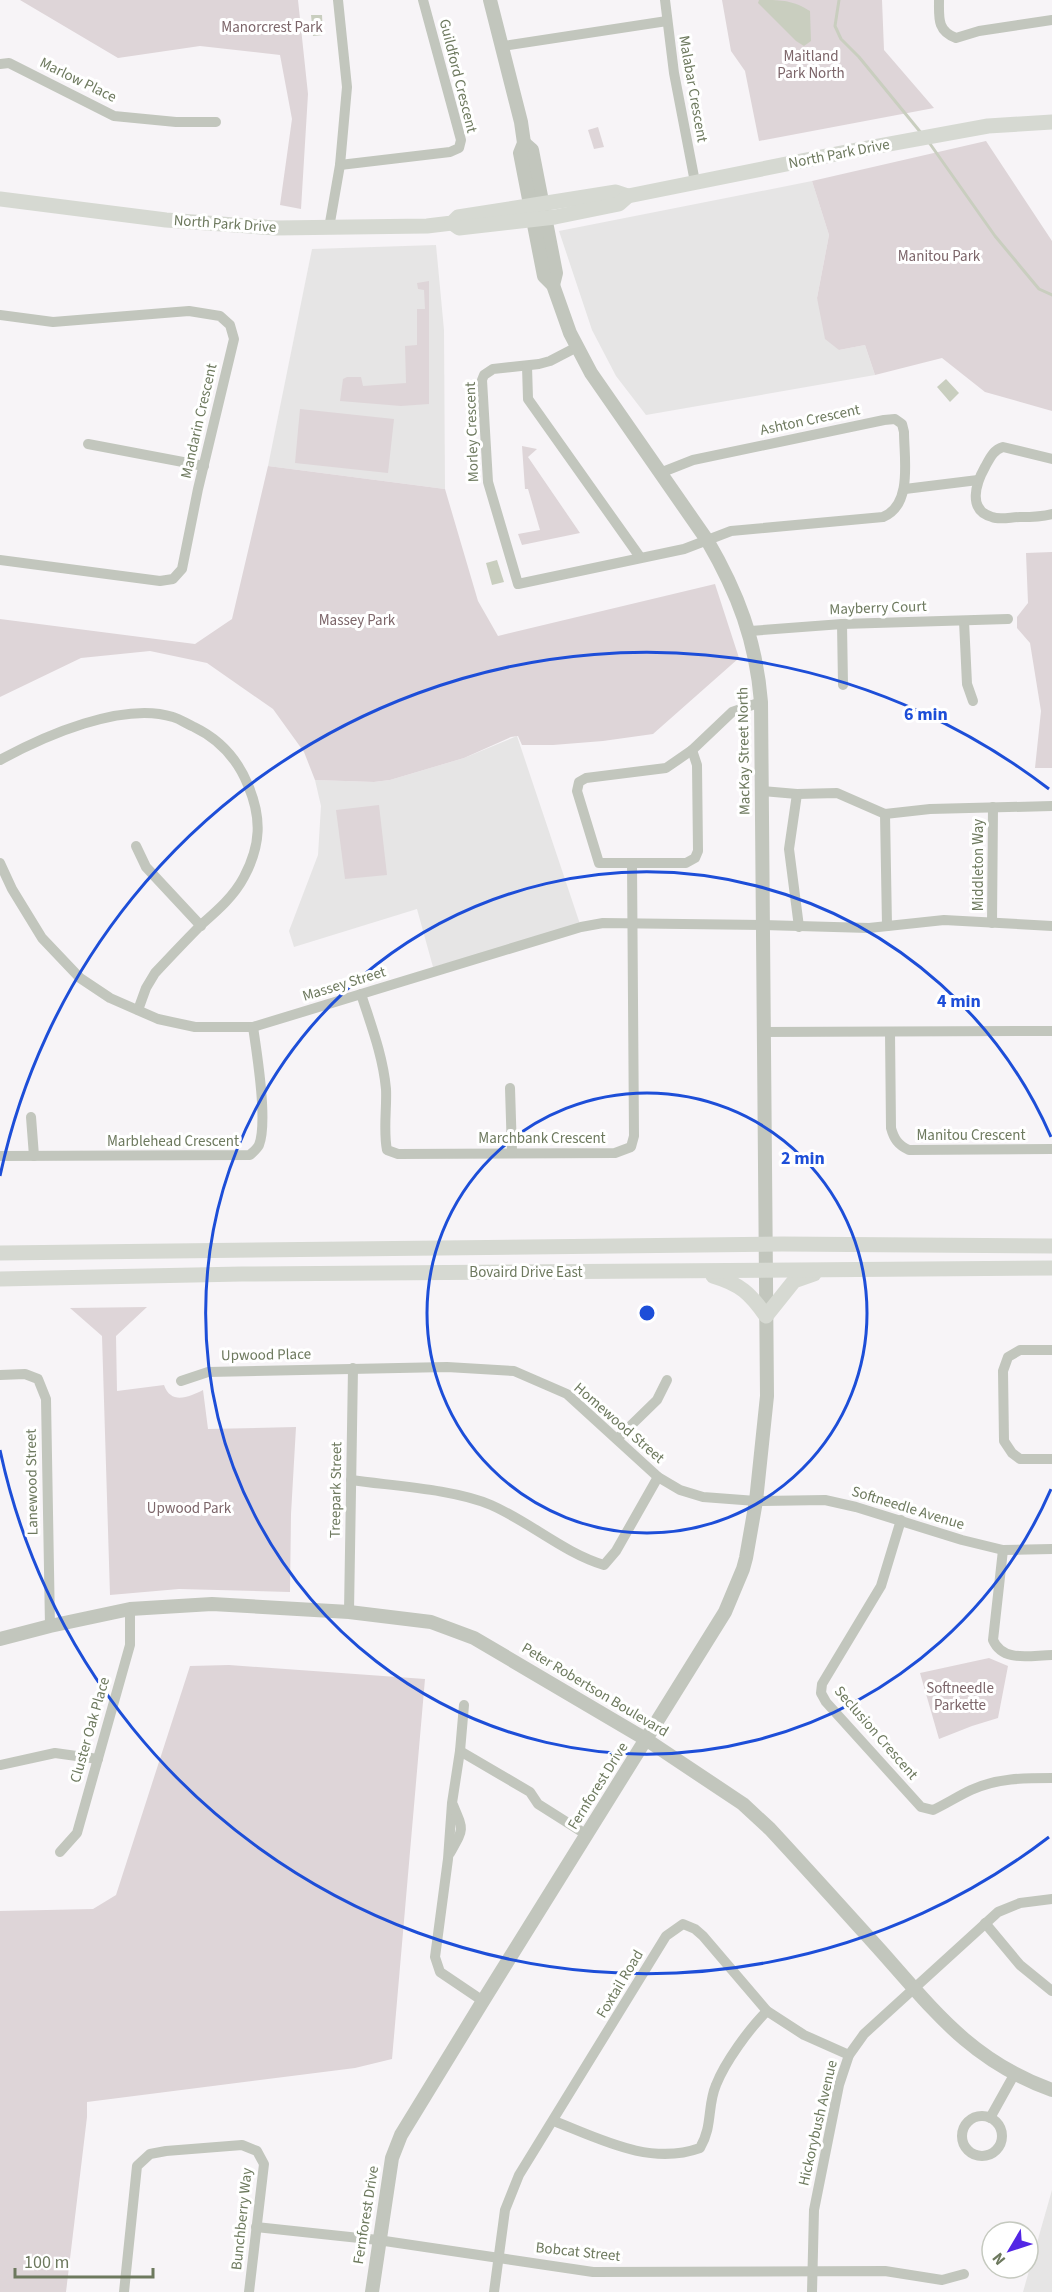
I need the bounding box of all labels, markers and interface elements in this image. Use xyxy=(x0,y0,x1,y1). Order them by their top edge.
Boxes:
park label: Manorcrest Park xyxy=(221,17,323,38)
street label: Guildford Crescent xyxy=(434,17,482,135)
street label: Malabar Crescent xyxy=(673,34,713,144)
park label: Maitland Park North xyxy=(777,46,845,84)
street label: Marlow Place xyxy=(36,52,120,108)
street label: North Park Drive xyxy=(787,134,891,174)
street label: North Park Drive xyxy=(173,210,277,238)
park label: Manitou Park xyxy=(898,246,981,267)
street label: Mandarin Crescent xyxy=(176,362,222,480)
street label: Morley Crescent xyxy=(460,382,484,482)
street label: Ashton Crescent xyxy=(758,399,862,441)
street label: Mayberry Court xyxy=(829,596,927,620)
park label: Massey Park xyxy=(319,610,396,631)
street label: MacKay Street North xyxy=(732,687,756,815)
text: 6 min xyxy=(904,702,948,727)
street label: Middleton Way xyxy=(968,819,989,911)
street label: Massey Street xyxy=(300,961,388,1007)
text: 4 min xyxy=(937,989,981,1014)
street label: Manitou Crescent xyxy=(916,1125,1026,1146)
street label: Marchbank Crescent xyxy=(478,1128,606,1149)
street label: Marblehead Crescent xyxy=(107,1131,239,1152)
text: 2 min xyxy=(781,1146,825,1171)
street label: Bovaird Drive East xyxy=(469,1262,583,1283)
centre of rings xyxy=(637,1303,657,1323)
street label: Upwood Place xyxy=(221,1344,311,1366)
street label: Homewood Street xyxy=(569,1378,669,1468)
street label: Lanewood Street xyxy=(21,1429,43,1535)
street label: Treepark Street xyxy=(325,1442,347,1538)
street label: Softneedle Avenue xyxy=(849,1481,967,1535)
park label: Upwood Park xyxy=(147,1498,232,1519)
street label: Peter Robertson Boulevard xyxy=(518,1638,672,1742)
street label: Cluster Oak Place xyxy=(65,1675,115,1785)
park label: Softneedle Parkette xyxy=(926,1678,994,1716)
street label: Seclusion Crescent xyxy=(829,1682,923,1784)
street label: Fernforest Drive xyxy=(563,1738,633,1834)
street label: Foxtail Road xyxy=(591,1946,649,2022)
street label: Hickorybush Avenue xyxy=(793,2058,843,2188)
street label: Fernforest Drive xyxy=(348,2164,384,2266)
street label: Bunchberry Way xyxy=(226,2167,258,2271)
north arrow xyxy=(980,2220,1040,2280)
street label: Bobcat Street xyxy=(535,2237,621,2267)
scale bar xyxy=(15,2241,153,2279)
text: N xyxy=(987,2248,1011,2270)
text: 100 m xyxy=(24,2250,69,2275)

